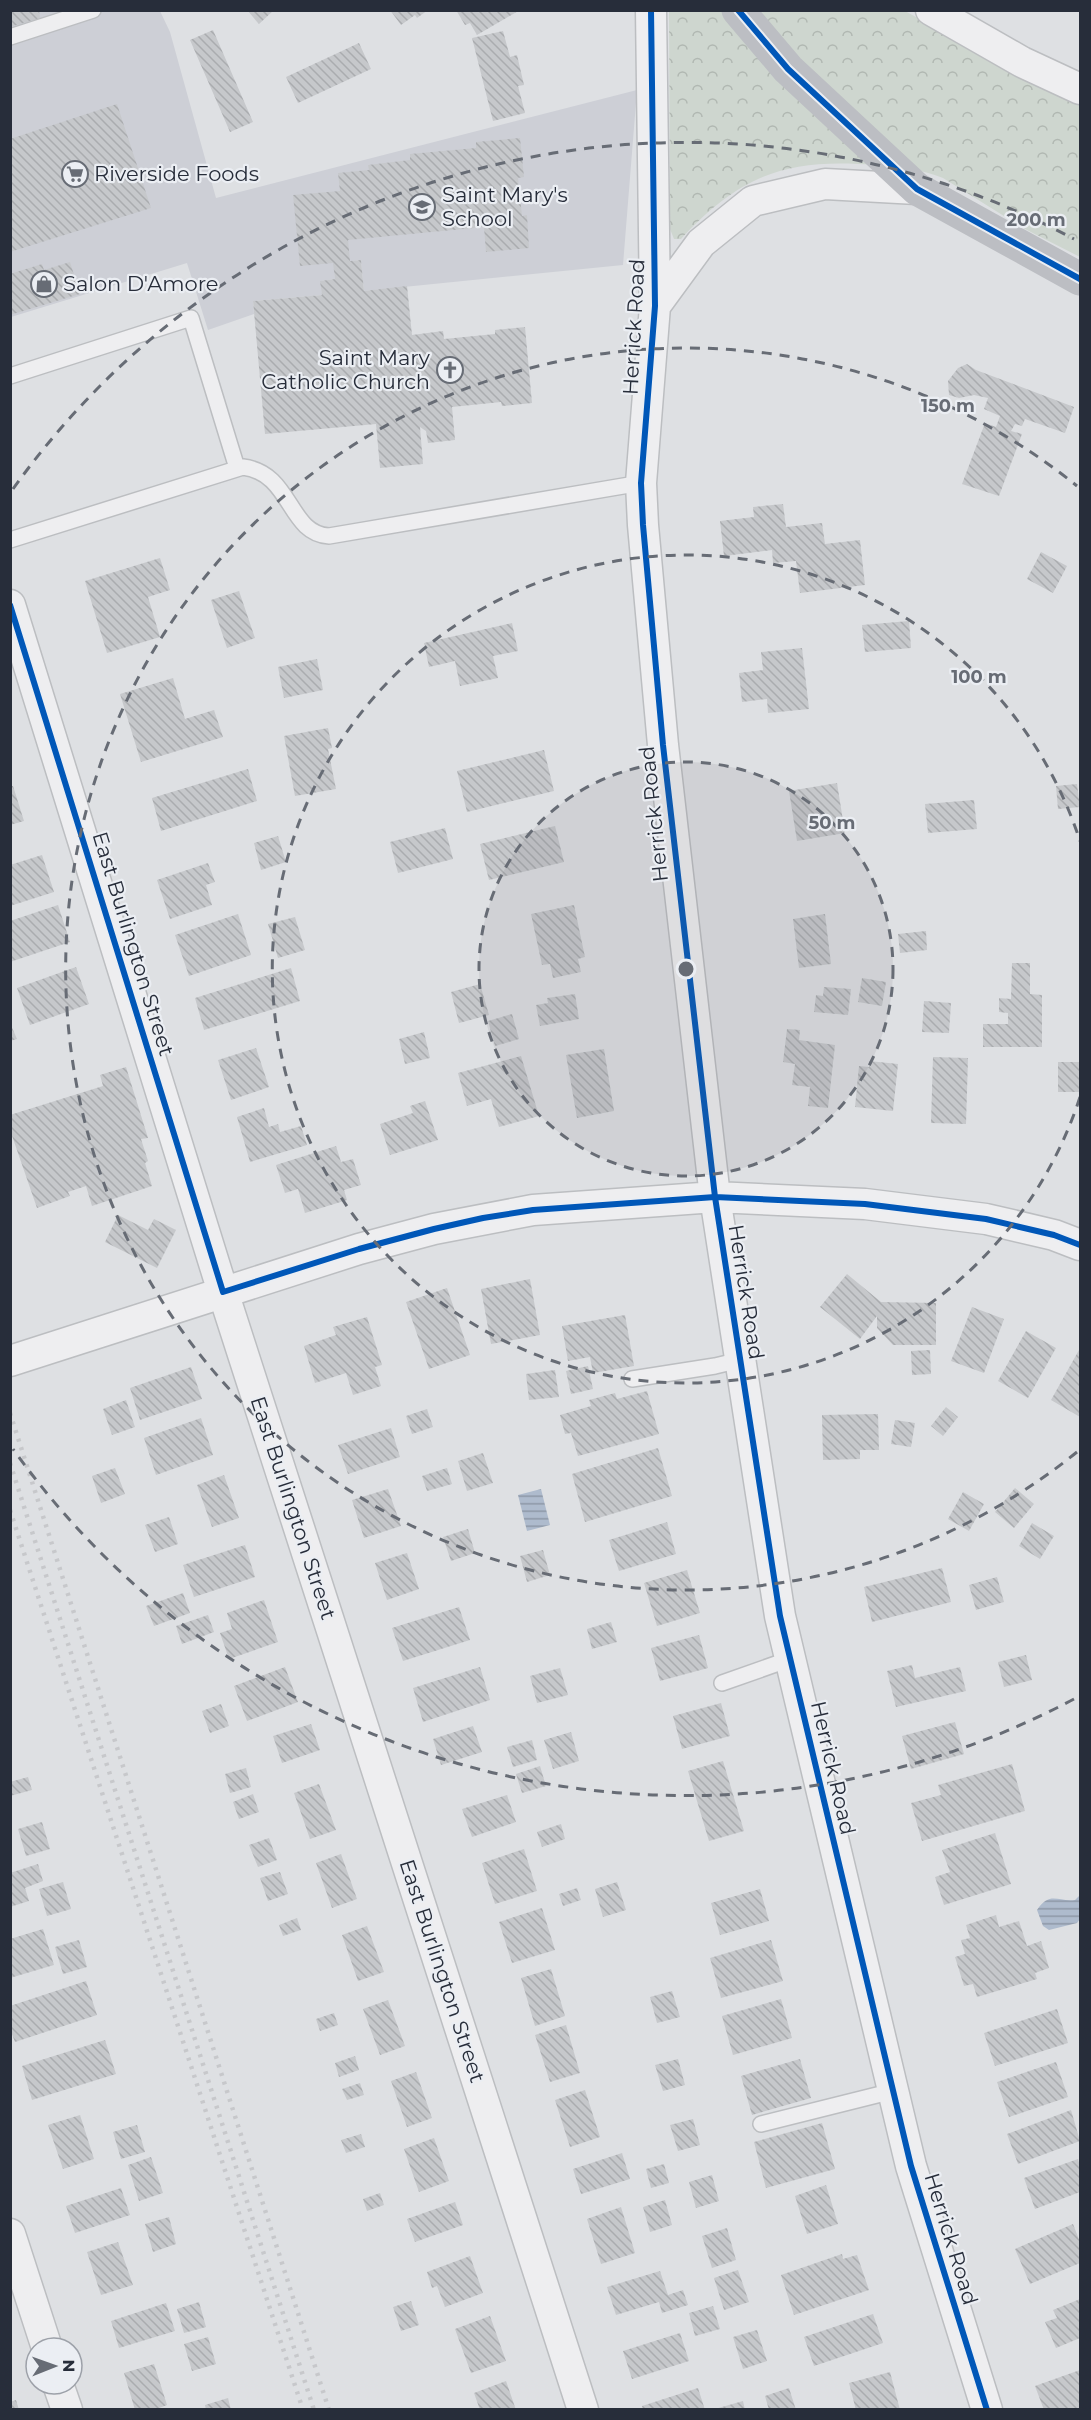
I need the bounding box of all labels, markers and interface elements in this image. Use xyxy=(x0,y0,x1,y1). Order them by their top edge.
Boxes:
supermarket icon: Riverside Foods xyxy=(60,159,90,189)
place label: Riverside Foods xyxy=(94,161,259,186)
place label: Saint Mary's School xyxy=(442,182,568,231)
school or university icon: Saint Mary's School xyxy=(407,192,437,222)
text: 200 m xyxy=(1006,209,1066,231)
street label: Herrick Road xyxy=(617,258,650,396)
shop icon: Salon D'Amore xyxy=(29,269,59,299)
place label: Salon D'Amore xyxy=(63,271,218,296)
place label: Saint Mary Catholic Church xyxy=(261,345,431,394)
church icon: Saint Mary Catholic Church xyxy=(435,355,465,385)
text: 150 m xyxy=(921,395,975,417)
text: 100 m xyxy=(951,666,1007,688)
street label: Herrick Road xyxy=(634,745,673,883)
text: 50 m xyxy=(809,812,855,834)
street label: East Burlington Street xyxy=(87,829,180,1059)
centre of rings xyxy=(676,959,696,979)
street label: Herrick Road xyxy=(723,1223,770,1361)
street label: East Burlington Street xyxy=(246,1393,341,1623)
street label: Herrick Road xyxy=(806,1699,861,1837)
street label: East Burlington Street xyxy=(395,1856,490,2086)
street label: Herrick Road xyxy=(920,2170,983,2308)
north arrow xyxy=(24,2336,84,2396)
text: N xyxy=(59,2359,78,2372)

